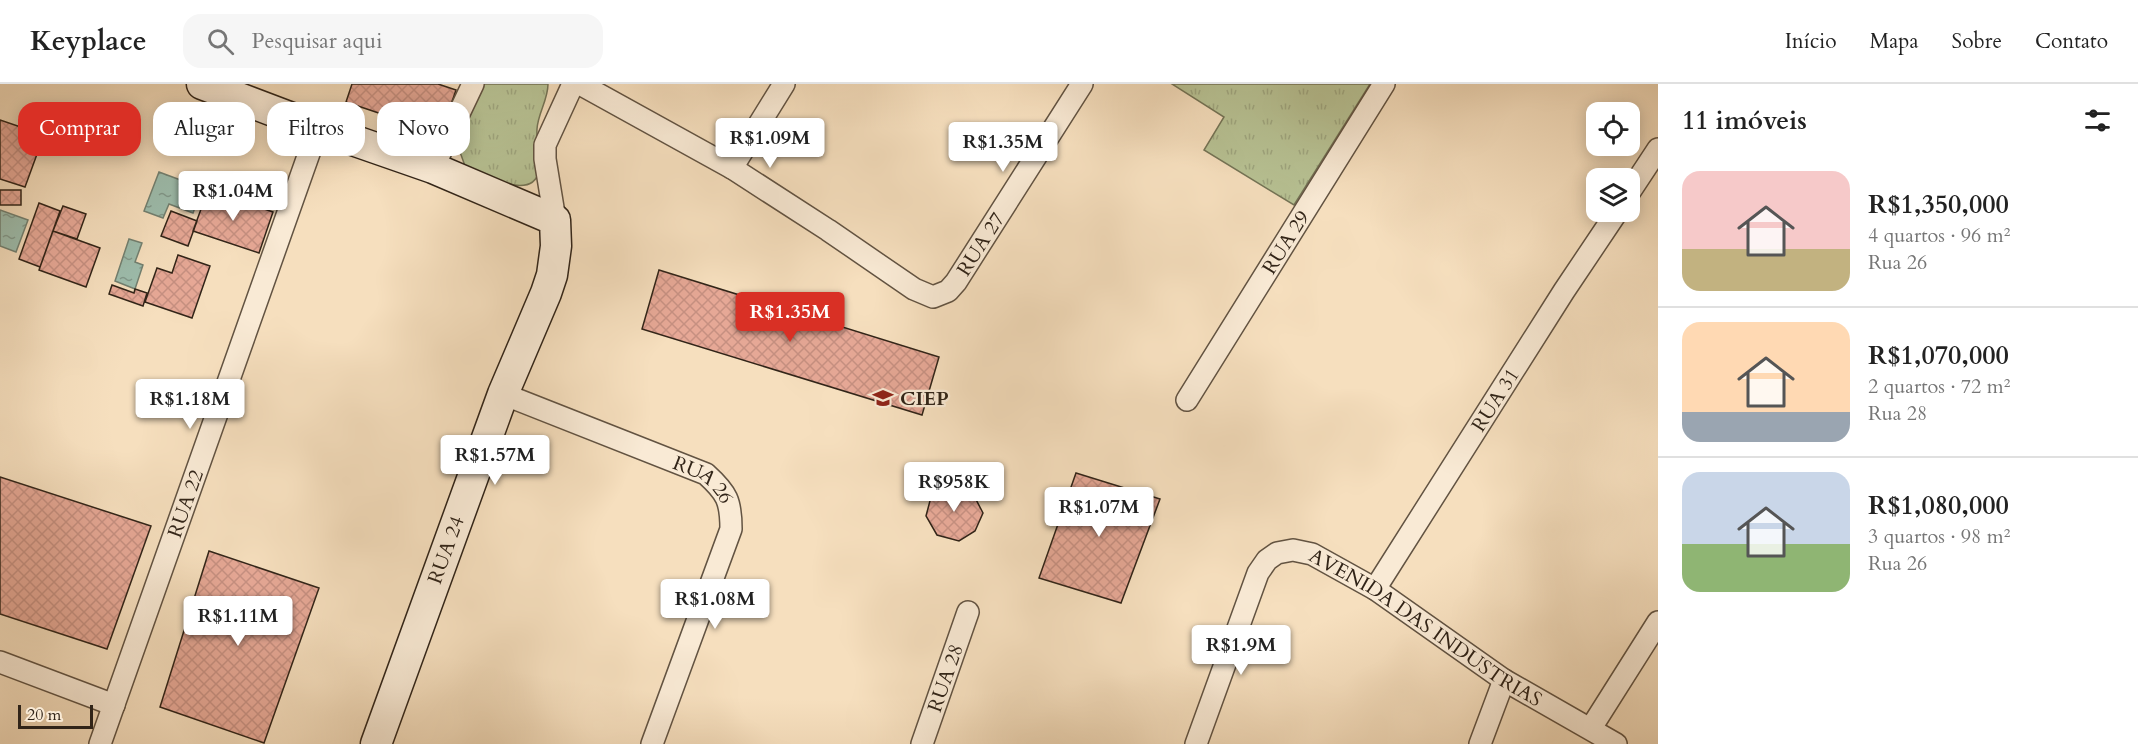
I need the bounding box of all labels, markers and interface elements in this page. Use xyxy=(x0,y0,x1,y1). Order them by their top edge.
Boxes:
search box xyxy=(183,14,603,68)
text: Keyplace xyxy=(30,22,147,60)
icon: search xyxy=(204,25,237,58)
text: Pesquisar aqui xyxy=(252,26,382,56)
text: Início xyxy=(1785,27,1837,56)
text: Mapa xyxy=(1870,27,1919,56)
text: Sobre xyxy=(1952,27,2002,56)
text: Contato xyxy=(2035,27,2108,56)
chip: Comprar xyxy=(18,102,141,156)
chip: Alugar xyxy=(153,102,255,156)
chip: Filtros xyxy=(267,102,365,156)
chip: Novo xyxy=(377,102,470,156)
map controls xyxy=(1586,102,1640,222)
button: locate xyxy=(1586,102,1640,156)
text: 11 imóveis xyxy=(1682,103,1807,138)
icon: filters xyxy=(2081,104,2114,137)
pin: R$1.09M xyxy=(715,118,825,169)
pin: R$1.35M xyxy=(948,122,1058,173)
text: R$1.09M xyxy=(730,124,810,151)
text: R$1.35M xyxy=(963,128,1043,155)
button: layers xyxy=(1586,168,1640,222)
pin: R$1.04M xyxy=(178,171,288,222)
text: R$1.04M xyxy=(193,177,273,204)
text: R$1,350,000 xyxy=(1868,187,2009,222)
icon: home xyxy=(1730,195,1802,267)
street label: RUA 29 xyxy=(1255,205,1315,279)
street label: RUA 27 xyxy=(950,207,1010,281)
text: 4 quartos · 96 m² xyxy=(1868,222,2010,249)
text: Rua 26 xyxy=(1868,249,1927,276)
pin: R$1.35M xyxy=(735,292,845,343)
text: R$1.35M xyxy=(750,298,830,325)
text: R$1,070,000 xyxy=(1868,338,2009,373)
icon: home xyxy=(1730,346,1802,418)
street label: RUA 31 xyxy=(1465,363,1525,437)
text: 2 quartos · 72 m² xyxy=(1868,373,2010,400)
pin: R$1.18M xyxy=(135,379,245,430)
text: R$1.18M xyxy=(150,385,230,412)
place label: CIEP xyxy=(900,385,949,412)
school or university icon: CIEP xyxy=(871,386,895,410)
text: Rua 28 xyxy=(1868,400,1927,427)
pin: R$1.57M xyxy=(440,435,550,486)
text: R$1.57M xyxy=(455,441,535,468)
street label: RUA 26 xyxy=(669,449,740,508)
pin: R$958K xyxy=(905,462,1003,513)
street label: RUA 22 xyxy=(161,466,210,541)
text: R$958K xyxy=(918,468,990,495)
pin: R$1.07M xyxy=(1044,487,1154,538)
text: R$1,080,000 xyxy=(1868,488,2009,523)
text: R$1.07M xyxy=(1059,493,1139,520)
icon: home xyxy=(1730,496,1802,568)
street label: RUA 24 xyxy=(421,512,471,588)
text: 3 quartos · 98 m² xyxy=(1868,523,2010,550)
street label: AVENIDA DAS INDUSTRIAS xyxy=(1304,542,1547,713)
text: Rua 26 xyxy=(1868,550,1927,577)
pin: R$1.08M xyxy=(660,579,770,630)
text: R$1.08M xyxy=(675,585,755,612)
pin: R$1.11M xyxy=(183,596,293,647)
text: R$1.11M xyxy=(198,602,278,629)
pin: R$1.9M xyxy=(1192,625,1290,676)
text: R$1.9M xyxy=(1206,631,1276,658)
street label: RUA 28 xyxy=(921,640,969,716)
scale bar xyxy=(18,702,93,730)
text: 20 m xyxy=(27,704,61,726)

